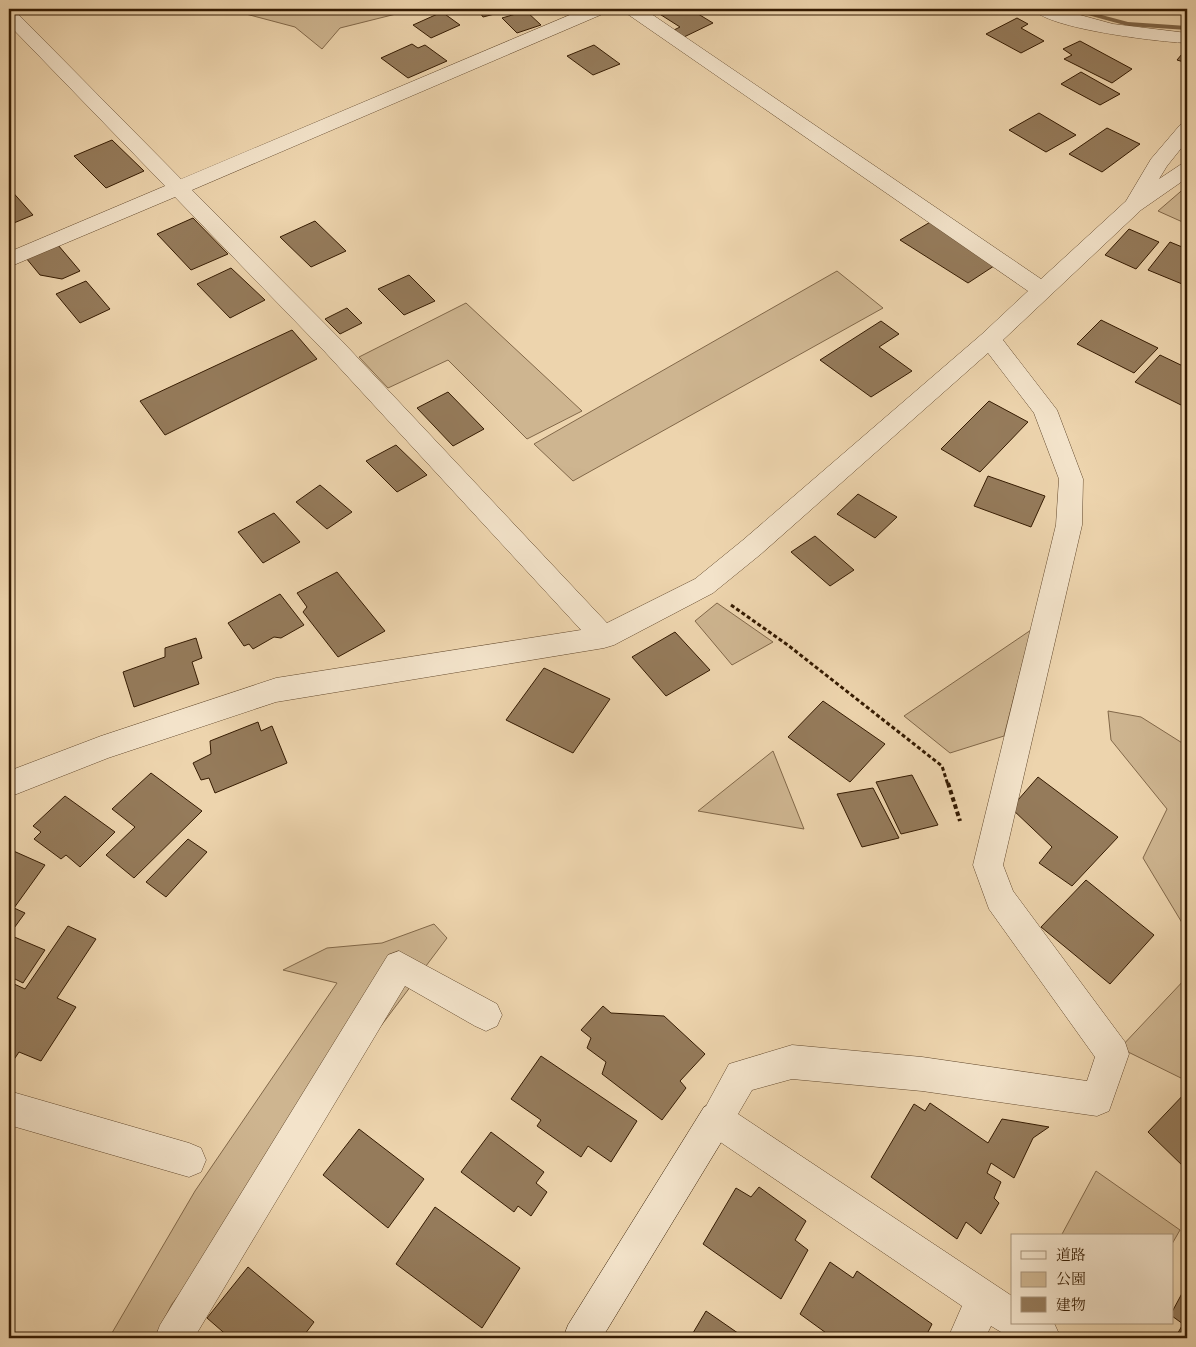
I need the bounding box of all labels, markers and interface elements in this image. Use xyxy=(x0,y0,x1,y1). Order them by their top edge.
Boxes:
legend xyxy=(1011,1234,1174,1324)
text: 道路 xyxy=(1056,1246,1086,1265)
text: 公園 xyxy=(1056,1270,1086,1289)
text: 建物 xyxy=(1056,1296,1086,1315)

